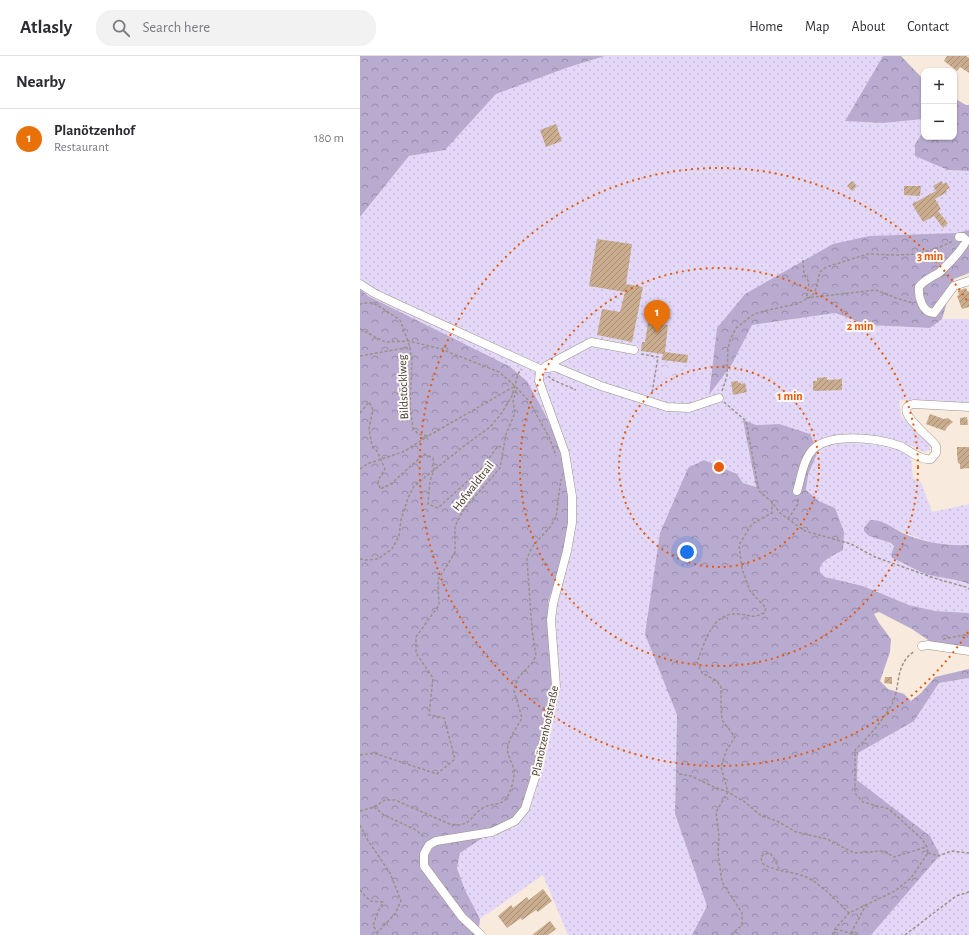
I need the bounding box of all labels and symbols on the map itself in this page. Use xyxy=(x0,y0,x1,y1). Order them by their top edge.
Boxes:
text: 3 min xyxy=(917,250,943,262)
pin: 1 xyxy=(644,300,670,333)
text: 2 min xyxy=(847,320,873,332)
street label: Bildstöcklweg xyxy=(396,354,410,420)
text: 1 min xyxy=(777,390,803,402)
street label: Hofwaldtrail xyxy=(450,459,496,513)
centre of rings xyxy=(712,460,726,474)
your location xyxy=(677,542,697,562)
street label: Planötzenhofstraße xyxy=(530,685,560,777)

